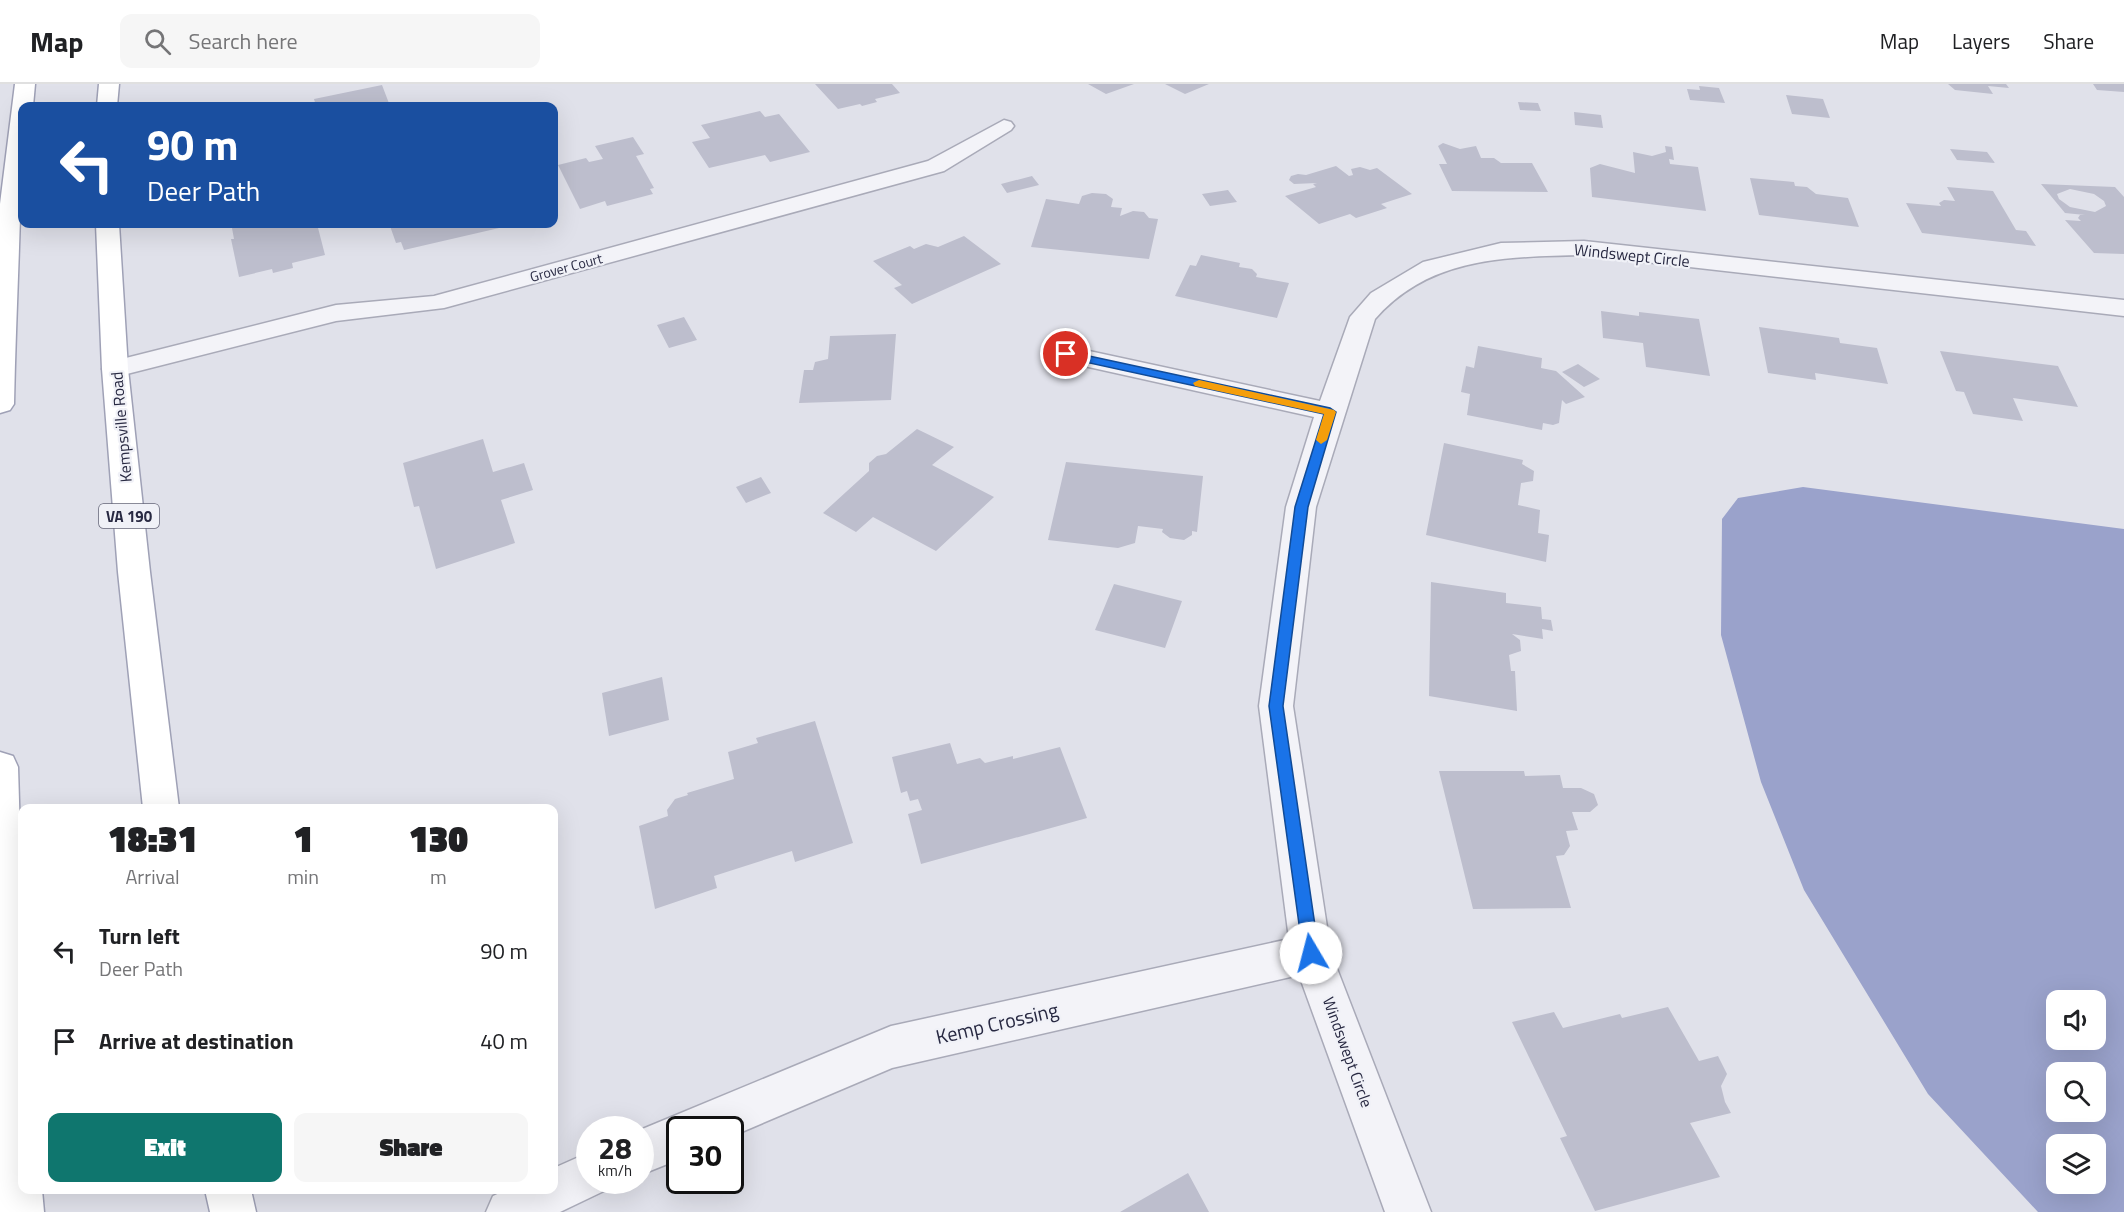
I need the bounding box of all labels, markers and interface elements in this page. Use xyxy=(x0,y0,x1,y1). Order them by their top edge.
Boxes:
search box xyxy=(120,14,540,68)
text: Map xyxy=(30,20,84,63)
text: Search here xyxy=(189,24,298,58)
icon: search xyxy=(141,25,174,58)
text: Map xyxy=(1880,25,1919,57)
text: Layers xyxy=(1952,25,2010,57)
text: Share xyxy=(2043,25,2094,57)
text: 90 m xyxy=(147,112,239,176)
icon: left xyxy=(48,126,126,204)
text: Deer Path xyxy=(147,170,260,211)
street label: Windswept Circle xyxy=(1573,237,1691,273)
street label: Grover Court xyxy=(527,247,605,287)
pin xyxy=(1040,328,1091,379)
icon: arrive xyxy=(1049,337,1082,370)
street label: Kempsville Road xyxy=(104,371,138,483)
road number: VA 190 xyxy=(99,504,159,528)
text: 18:31 xyxy=(108,811,197,866)
text: 1 xyxy=(293,811,313,866)
text: 130 xyxy=(409,811,468,866)
text: Arrival xyxy=(125,861,180,892)
text: min xyxy=(287,861,319,892)
text: m xyxy=(430,861,447,892)
text: Turn left xyxy=(99,919,180,953)
position arrow xyxy=(1279,921,1343,985)
text: 90 m xyxy=(480,934,528,968)
icon: left xyxy=(48,935,81,968)
text: Deer Path xyxy=(99,953,183,984)
map controls xyxy=(2046,990,2106,1194)
button: sound xyxy=(2046,990,2106,1050)
street label: Windswept Circle xyxy=(1317,993,1379,1111)
street label: Kemp Crossing xyxy=(933,994,1061,1052)
text: Arrive at destination xyxy=(99,1024,294,1058)
text: 40 m xyxy=(480,1024,528,1058)
icon: arrive xyxy=(48,1025,81,1058)
button: search xyxy=(2046,1062,2106,1122)
button: Exit xyxy=(48,1113,282,1182)
button: Share xyxy=(294,1113,528,1182)
speed limit sign: 30 xyxy=(666,1116,744,1194)
text: 28 xyxy=(598,1125,632,1171)
button: layers xyxy=(2046,1134,2106,1194)
text: km/h xyxy=(598,1159,632,1182)

